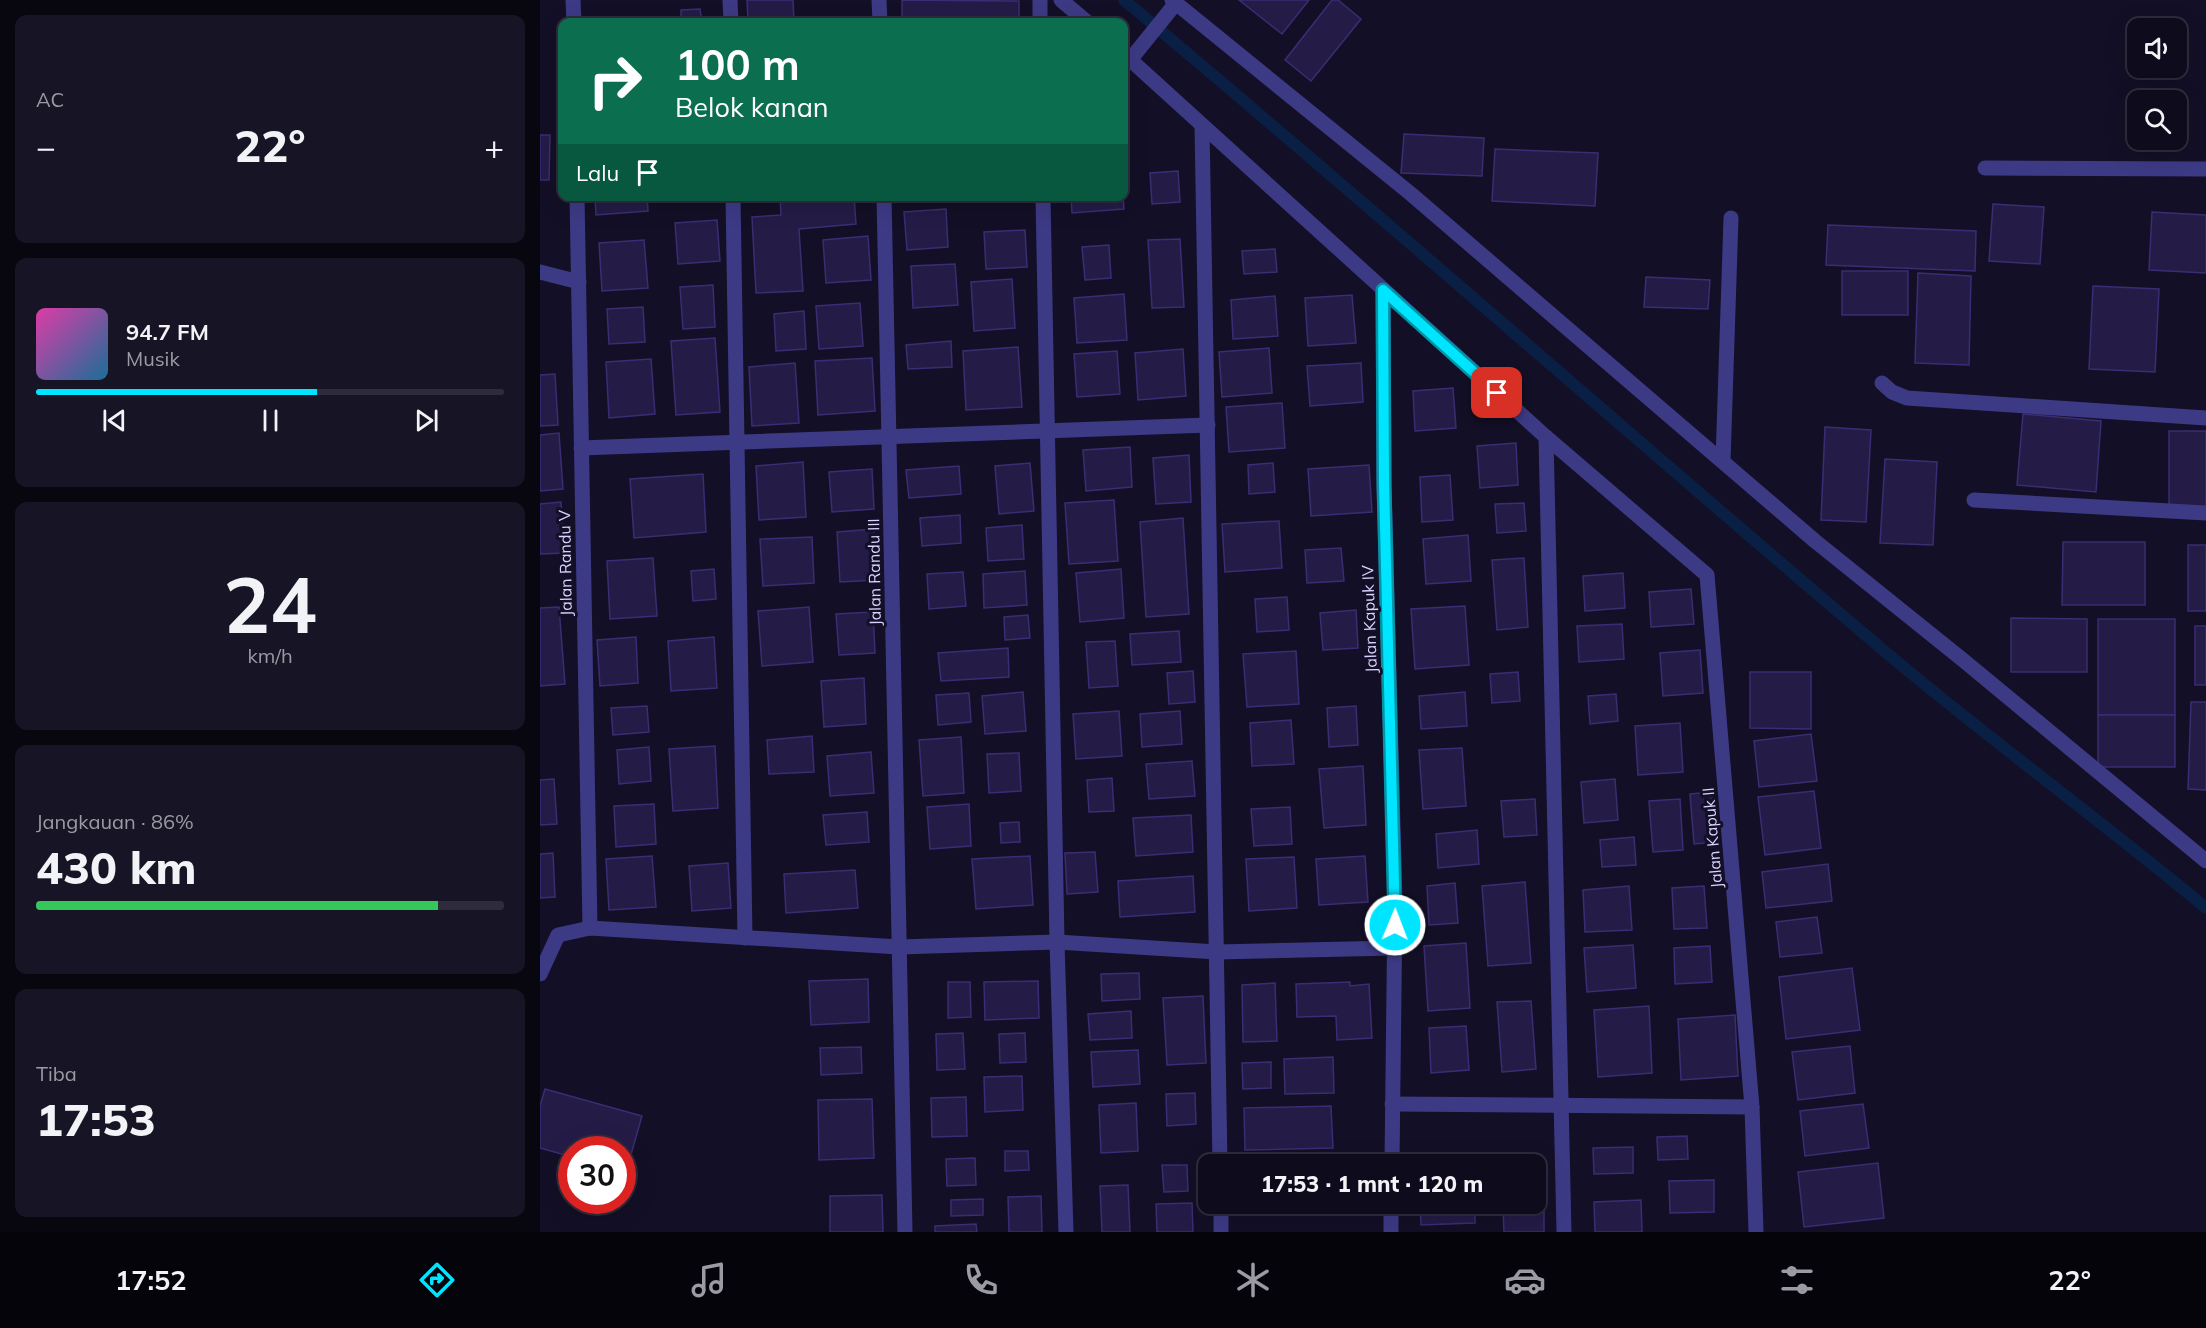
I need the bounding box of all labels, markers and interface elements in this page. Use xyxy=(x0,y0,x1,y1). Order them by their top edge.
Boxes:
map controls xyxy=(2127,18,2187,150)
button: sound xyxy=(2127,18,2187,78)
text: 100 m xyxy=(675,38,800,91)
icon: right xyxy=(576,42,654,120)
text: AC xyxy=(36,87,64,112)
text: Belok kanan xyxy=(675,90,829,124)
button: search xyxy=(2127,90,2187,150)
text: 22° xyxy=(234,117,306,173)
text: − xyxy=(36,126,56,167)
text: + xyxy=(484,126,504,167)
icon: arrive xyxy=(631,156,664,189)
text: Lalu xyxy=(576,159,619,187)
text: 94.7 FM xyxy=(126,318,209,346)
text: Musik xyxy=(126,346,180,371)
pin xyxy=(1471,367,1522,418)
icon: arrive xyxy=(1480,376,1513,409)
icon: previous xyxy=(98,404,131,437)
icon: pause xyxy=(254,404,287,437)
icon: next xyxy=(410,404,443,437)
street label: Jalan Randu V xyxy=(554,509,576,616)
street label: Jalan Randu III xyxy=(863,518,885,626)
text: 24 xyxy=(223,555,317,653)
street label: Jalan Kapuk IV xyxy=(1357,564,1381,673)
text: km/h xyxy=(247,643,293,668)
street label: Jalan Kapuk II xyxy=(1698,787,1726,889)
text: Jangkauan · 86% xyxy=(36,809,194,834)
text: 430 km xyxy=(36,839,197,895)
position arrow xyxy=(1363,893,1427,957)
text: Tiba xyxy=(36,1061,77,1086)
text: 17:53 xyxy=(36,1091,156,1147)
speed limit sign: 30 xyxy=(558,1136,636,1214)
text: 17:53 · 1 mnt · 120 m xyxy=(1261,1170,1483,1198)
icon: directions xyxy=(416,1259,458,1301)
icon: music xyxy=(688,1259,730,1301)
icon: phone xyxy=(960,1259,1002,1301)
icon: climate xyxy=(1232,1259,1274,1301)
icon: car xyxy=(1504,1259,1546,1301)
icon: filters xyxy=(1776,1259,1818,1301)
text: 17:52 xyxy=(115,1263,186,1297)
text: 22° xyxy=(2048,1263,2091,1297)

